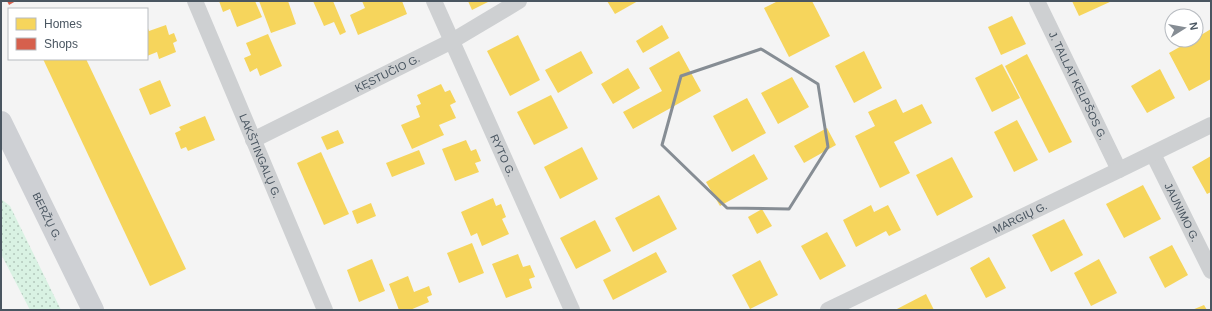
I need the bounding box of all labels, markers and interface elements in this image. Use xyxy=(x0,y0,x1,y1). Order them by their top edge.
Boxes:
legend xyxy=(8,8,148,60)
north arrow xyxy=(1164,8,1204,48)
text: Homes xyxy=(44,17,82,31)
text: N xyxy=(1187,21,1200,31)
street label: J. TALLAT KELPŠOS G. xyxy=(1047,29,1109,142)
text: Shops xyxy=(44,37,78,51)
street label: KĘSTUČIO G. xyxy=(353,52,422,94)
street label: LAKŠTINGALŲ G. xyxy=(237,112,283,200)
street label: RYTO G. xyxy=(488,132,518,178)
street label: JAUNIMO G. xyxy=(1162,181,1202,244)
street label: BERŽŲ G. xyxy=(30,190,64,242)
street label: MARGIŲ G. xyxy=(991,200,1049,236)

